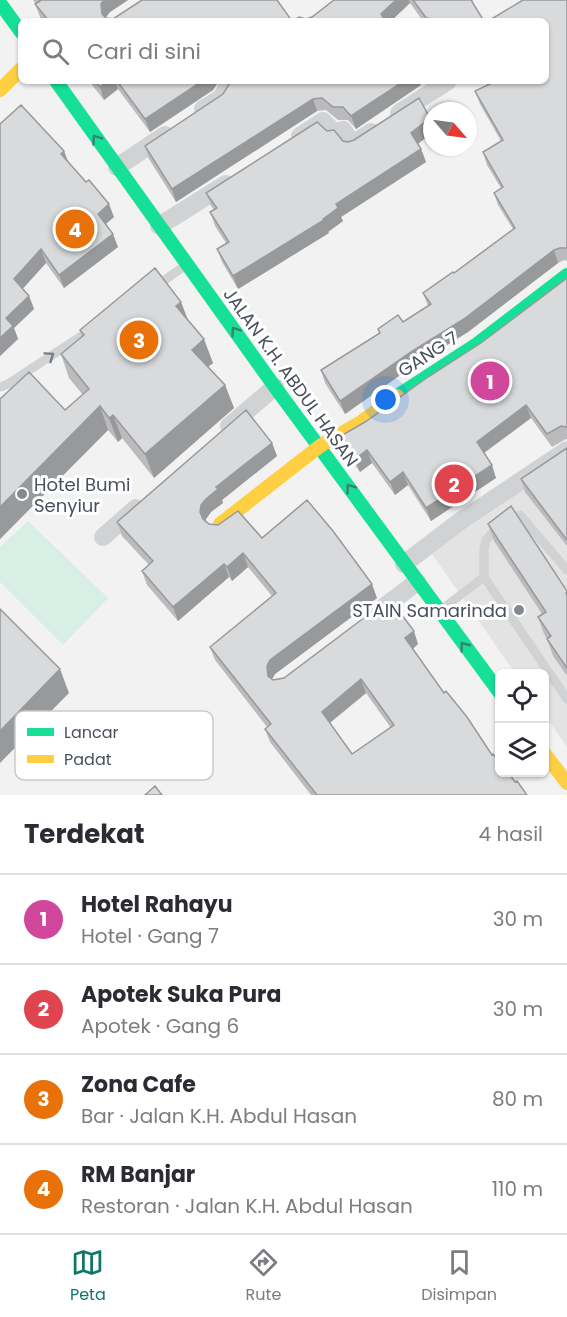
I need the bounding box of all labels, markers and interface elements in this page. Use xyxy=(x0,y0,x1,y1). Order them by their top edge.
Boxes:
search box xyxy=(18,18,549,84)
icon: search xyxy=(39,35,72,68)
text: Cari di sini xyxy=(87,36,201,67)
north arrow xyxy=(423,102,477,156)
one-way arrow xyxy=(92,135,103,146)
pin: 4 xyxy=(56,206,94,252)
street label: JALAN K.H. ABDUL HASAN xyxy=(218,283,364,471)
pin: 3 xyxy=(120,318,158,362)
street label: GANG 7 xyxy=(393,325,463,383)
one-way arrow xyxy=(231,326,242,337)
one-way arrow xyxy=(44,352,54,364)
pin: 1 xyxy=(470,358,510,404)
your location xyxy=(371,385,400,414)
pin: 2 xyxy=(434,462,474,506)
place label: Hotel Bumi Senyiur xyxy=(34,472,130,518)
one-way arrow xyxy=(346,484,357,495)
marker: Hotel Bumi Senyiur xyxy=(15,487,29,501)
place label: STAIN Samarinda xyxy=(352,598,507,623)
marker: STAIN Samarinda xyxy=(512,603,526,617)
one-way arrow xyxy=(461,642,472,653)
map controls xyxy=(495,669,549,777)
button: locate xyxy=(495,669,549,723)
legend xyxy=(15,711,213,780)
text: Lancar xyxy=(64,721,118,744)
button: layers xyxy=(495,723,549,777)
text: Padat xyxy=(64,748,112,771)
text: Terdekat xyxy=(24,816,144,852)
text: 4 hasil xyxy=(478,820,543,848)
text: Hotel Rahayu xyxy=(81,889,233,920)
text: 1 xyxy=(40,905,47,933)
text: 30 m xyxy=(493,905,543,933)
text: Hotel · Gang 7 xyxy=(81,922,219,950)
text: Apotek Suka Pura xyxy=(81,979,281,1010)
text: 2 xyxy=(38,995,49,1023)
text: 30 m xyxy=(493,995,543,1023)
text: Apotek · Gang 6 xyxy=(81,1012,239,1040)
text: Zona Cafe xyxy=(81,1069,196,1100)
text: 3 xyxy=(37,1085,50,1113)
text: 80 m xyxy=(492,1085,543,1113)
text: Bar · Jalan K.H. Abdul Hasan xyxy=(81,1102,357,1130)
text: RM Banjar xyxy=(81,1159,195,1190)
text: 4 xyxy=(37,1175,50,1203)
text: 110 m xyxy=(492,1175,543,1203)
text: Restoran · Jalan K.H. Abdul Hasan xyxy=(81,1192,413,1220)
tab: Peta xyxy=(70,1246,106,1307)
tab: Rute xyxy=(246,1246,281,1307)
tab: Disimpan xyxy=(421,1246,497,1307)

